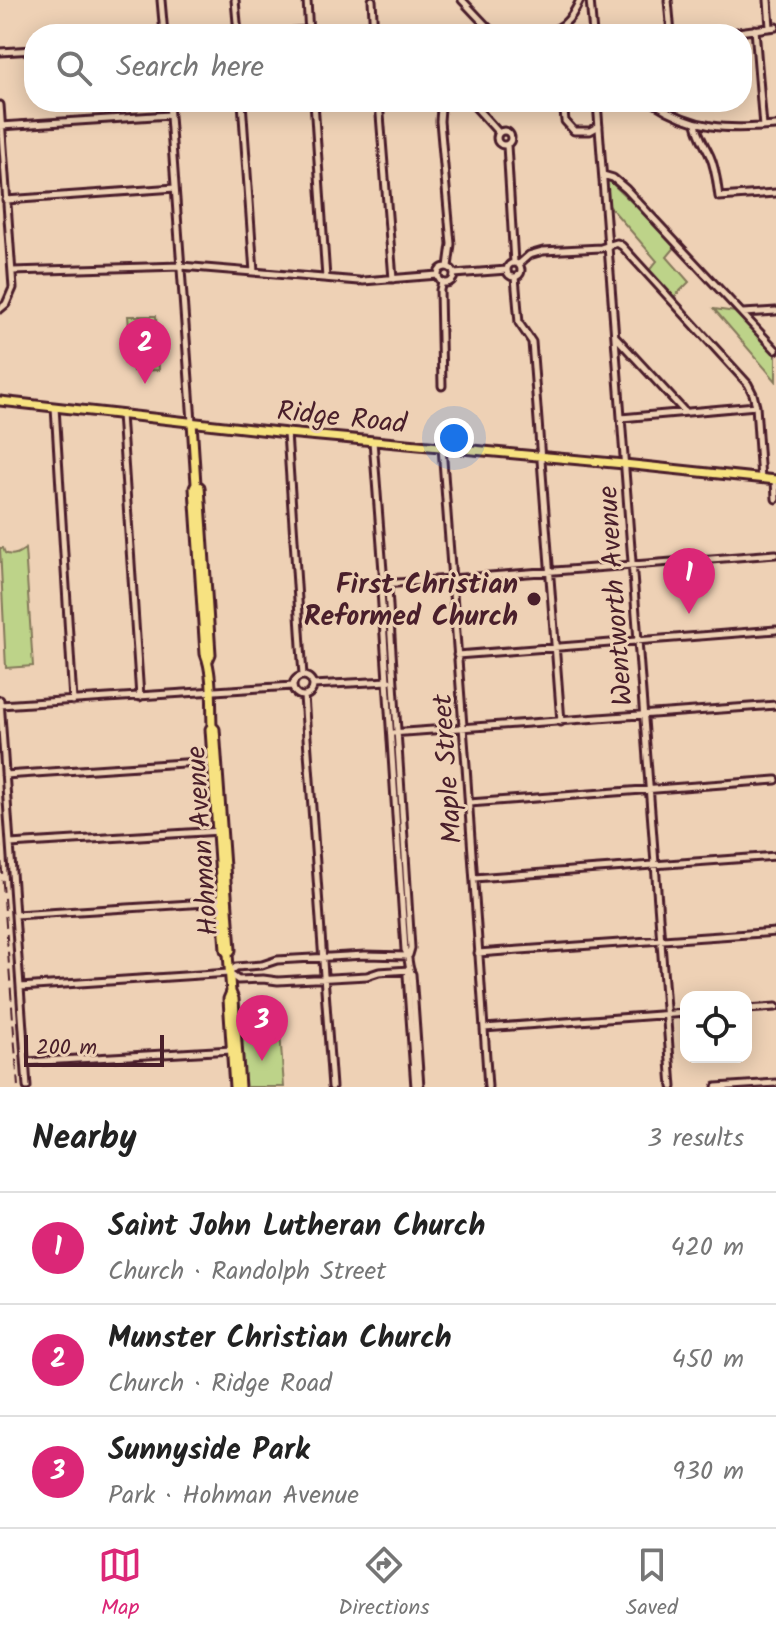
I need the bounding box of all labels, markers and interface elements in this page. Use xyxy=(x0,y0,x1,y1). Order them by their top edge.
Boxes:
search box xyxy=(24,24,752,112)
text: Search here xyxy=(116,44,264,92)
icon: search xyxy=(52,46,96,90)
pin: 2 xyxy=(119,318,171,384)
street label: Ridge Road xyxy=(275,389,410,448)
your location xyxy=(434,418,474,458)
street label: Wentworth Avenue xyxy=(586,484,647,707)
pin: 1 xyxy=(663,548,715,614)
place label: First Christian Reformed Church xyxy=(304,563,518,640)
marker: First Christian Reformed Church xyxy=(525,590,543,608)
street label: Maple Street xyxy=(421,691,476,845)
street label: Hohman Avenue xyxy=(174,744,233,937)
map controls xyxy=(680,991,752,1063)
button: locate xyxy=(680,991,752,1063)
pin: 3 xyxy=(236,995,288,1061)
scale bar xyxy=(24,1031,164,1067)
text: 200 m xyxy=(36,1031,97,1066)
text: Nearby xyxy=(32,1112,137,1166)
text: 3 results xyxy=(647,1118,744,1160)
text: Saint John Lutheran Church xyxy=(108,1203,485,1251)
text: 1 xyxy=(54,1227,62,1269)
text: 420 m xyxy=(670,1227,744,1269)
text: Church · Randolph Street xyxy=(108,1251,386,1293)
text: Munster Christian Church xyxy=(108,1315,452,1363)
text: 2 xyxy=(50,1339,66,1381)
text: 450 m xyxy=(672,1339,744,1381)
text: Church · Ridge Road xyxy=(108,1363,332,1405)
text: Sunnyside Park xyxy=(108,1427,310,1475)
text: 3 xyxy=(51,1451,65,1493)
text: 930 m xyxy=(672,1451,744,1493)
text: Park · Hohman Avenue xyxy=(108,1475,359,1517)
tab: Map xyxy=(98,1543,142,1626)
tab: Directions xyxy=(338,1543,430,1626)
tab: Saved xyxy=(626,1543,678,1626)

